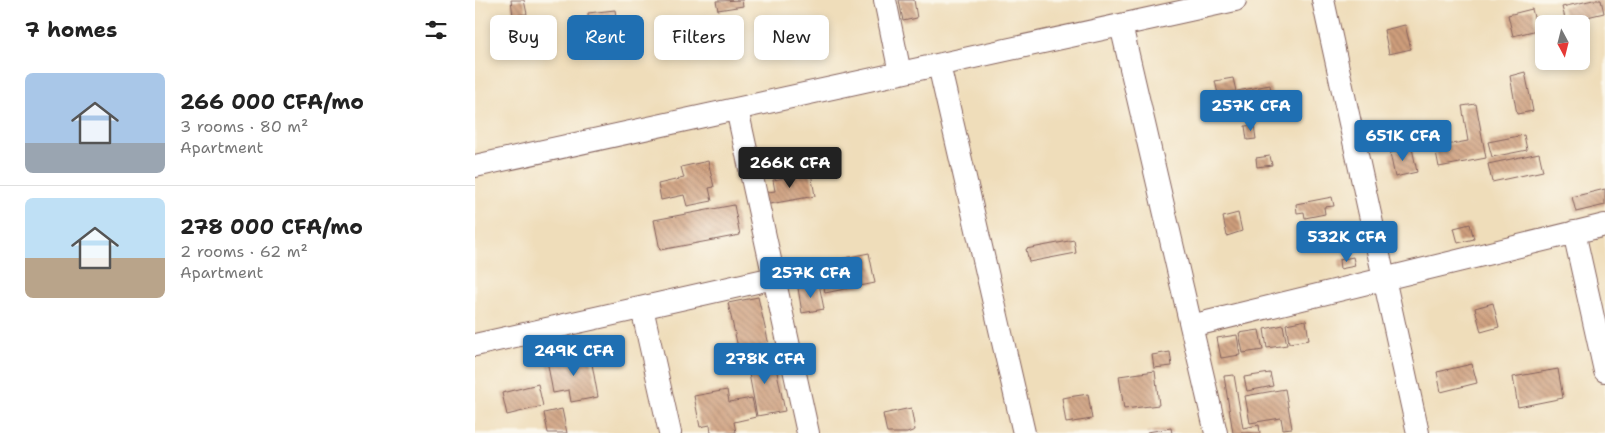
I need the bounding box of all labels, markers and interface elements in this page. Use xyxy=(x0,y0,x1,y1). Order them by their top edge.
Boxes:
chip: Buy xyxy=(490,15,557,60)
chip: Rent xyxy=(567,15,644,60)
chip: Filters xyxy=(654,15,744,60)
chip: New xyxy=(754,15,829,60)
north arrow xyxy=(1535,15,1590,70)
map controls xyxy=(1535,15,1590,70)
text: 7 homes xyxy=(25,16,117,44)
icon: filters xyxy=(422,16,450,44)
text: 266 000 CFA/mo xyxy=(180,88,364,116)
pin: 257K CFA xyxy=(1199,90,1303,132)
icon: home xyxy=(65,93,125,153)
text: 257K CFA xyxy=(1211,95,1291,116)
text: 3 rooms · 80 m² xyxy=(180,116,308,137)
pin: 651K CFA xyxy=(1351,120,1455,162)
text: 651K CFA xyxy=(1365,125,1441,146)
text: Apartment xyxy=(180,137,263,158)
pin: 266K CFA xyxy=(738,146,842,189)
text: 266K CFA xyxy=(750,152,831,173)
text: 278 000 CFA/mo xyxy=(180,213,363,241)
icon: home xyxy=(65,218,125,278)
pin: 532K CFA xyxy=(1295,220,1399,263)
text: 532K CFA xyxy=(1307,226,1387,247)
text: 2 rooms · 62 m² xyxy=(180,241,308,262)
pin: 257K CFA xyxy=(759,256,863,299)
text: Apartment xyxy=(180,262,263,283)
text: 257K CFA xyxy=(771,262,851,283)
pin: 249K CFA xyxy=(522,334,626,377)
text: 249K CFA xyxy=(534,340,614,361)
pin: 278K CFA xyxy=(713,342,817,385)
text: 278K CFA xyxy=(725,348,805,369)

